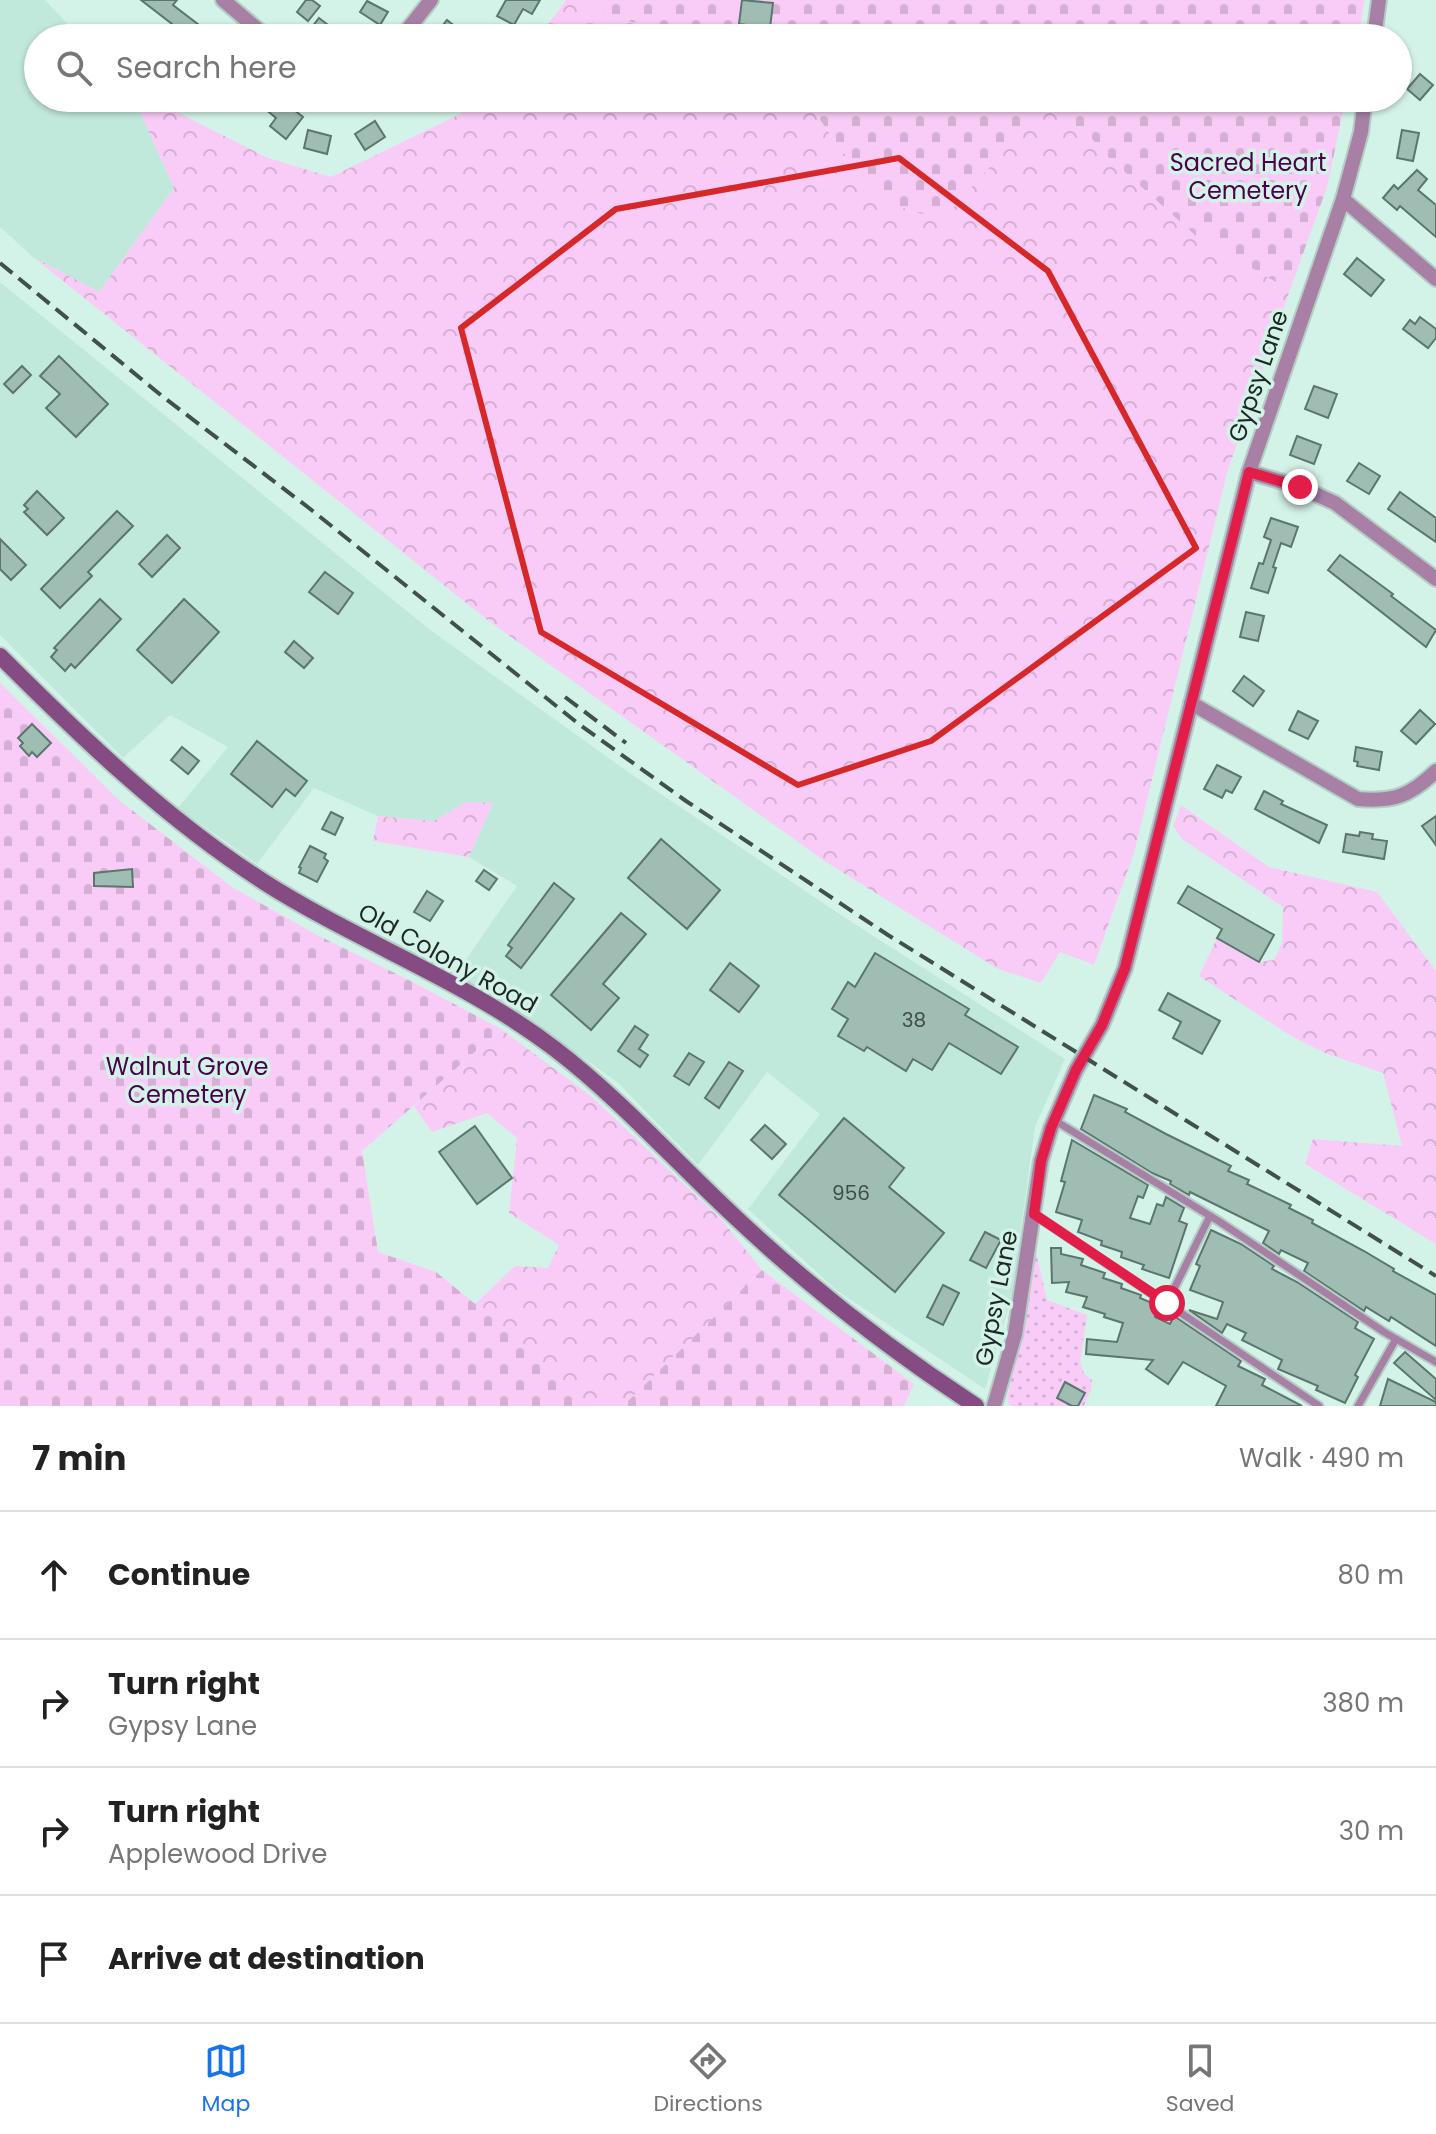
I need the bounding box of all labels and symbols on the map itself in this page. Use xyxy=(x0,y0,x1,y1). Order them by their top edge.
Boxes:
park label: Sacred Heart Cemetery xyxy=(1170,146,1326,207)
street label: Gypsy Lane xyxy=(1220,306,1296,446)
route end xyxy=(1282,469,1318,505)
street label: Old Colony Road xyxy=(352,895,544,1021)
house number: 38 xyxy=(902,1006,926,1034)
park label: Walnut Grove Cemetery xyxy=(106,1050,268,1111)
house number: 956 xyxy=(832,1179,870,1207)
street label: Gypsy Lane xyxy=(967,1227,1025,1369)
route start xyxy=(1149,1285,1185,1321)

